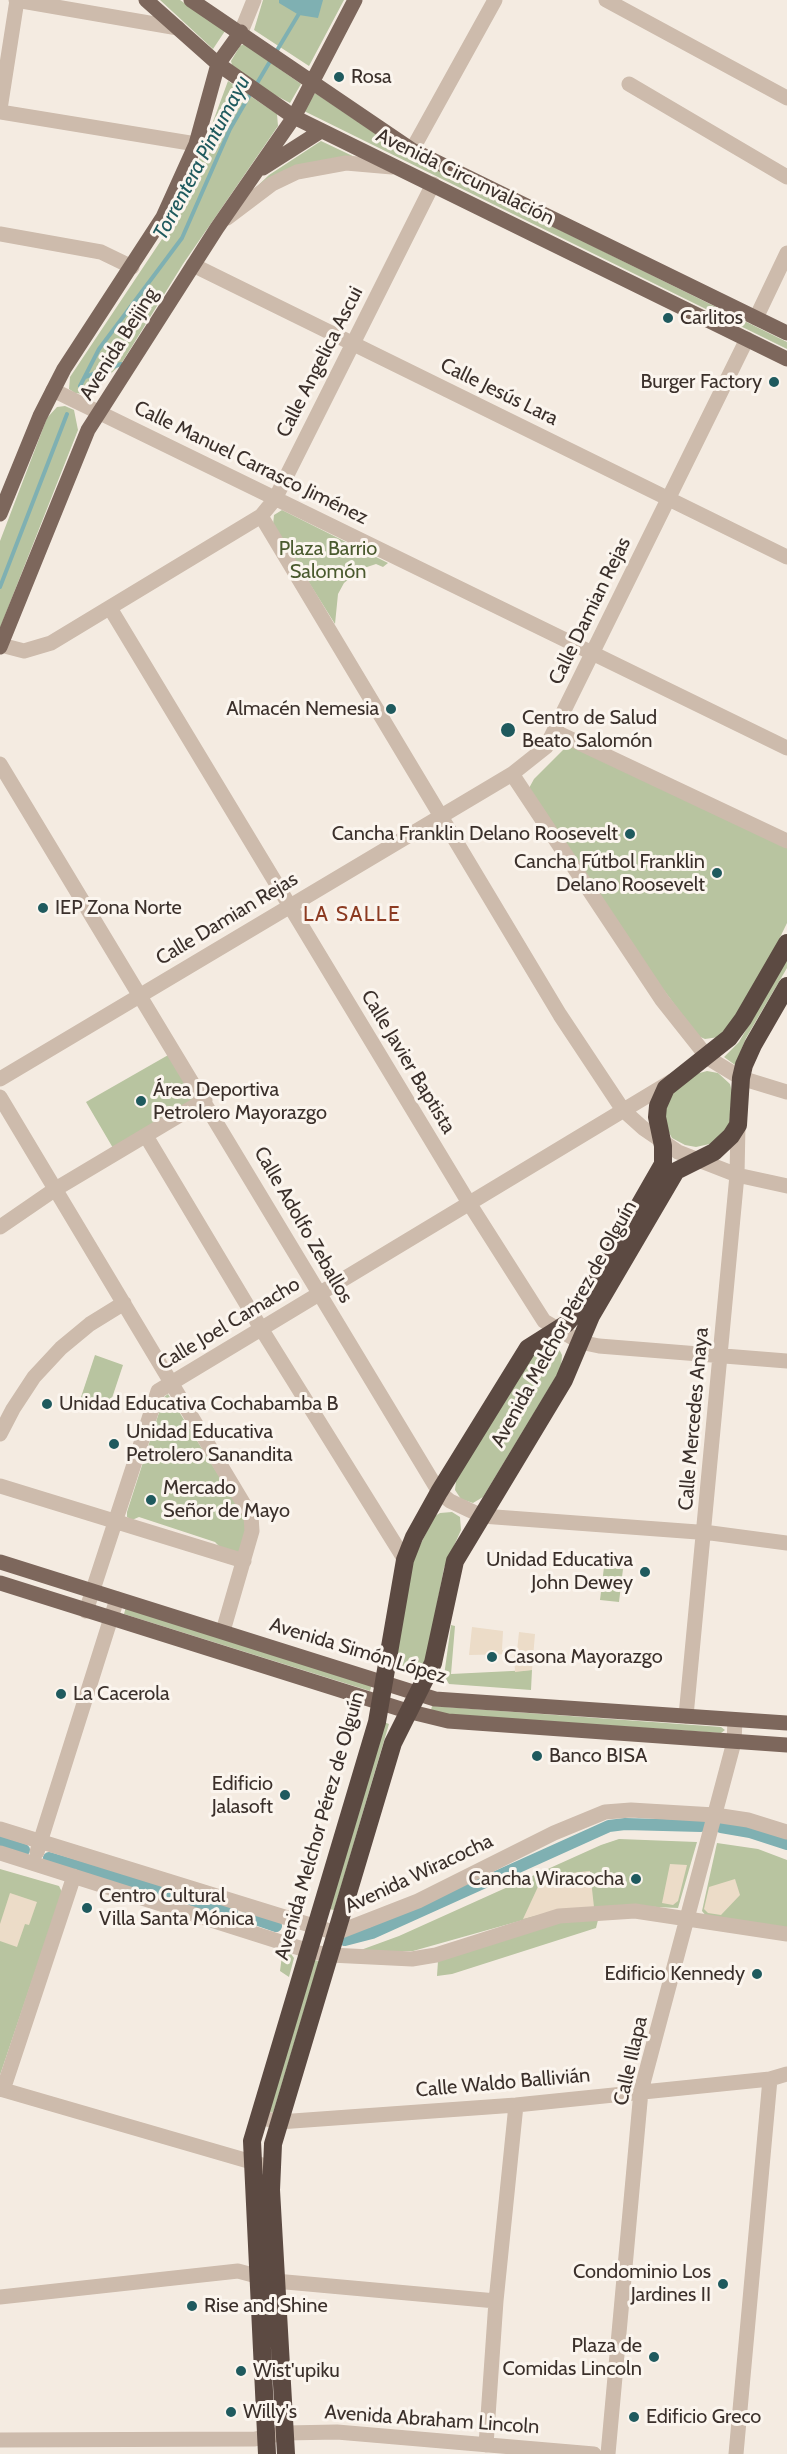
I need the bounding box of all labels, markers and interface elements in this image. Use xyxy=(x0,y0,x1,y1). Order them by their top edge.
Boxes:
place label: Rosa xyxy=(351,65,392,89)
marker: Rosa xyxy=(332,70,346,84)
water label: Torrentera Pintumayu xyxy=(148,72,256,244)
street label: Avenida Circunvalación xyxy=(372,123,558,231)
street label: Calle Angelica Ascui xyxy=(272,282,368,442)
street label: Avenida Beijing xyxy=(75,283,163,405)
place label: Carlitos xyxy=(680,306,743,330)
marker: Carlitos xyxy=(661,311,675,325)
street label: Calle Jesús Lara xyxy=(436,353,562,431)
place label: Burger Factory xyxy=(640,370,762,394)
marker: Burger Factory xyxy=(767,375,781,389)
street label: Calle Manuel Carrasco Jiménez xyxy=(130,396,372,530)
street label: Calle Damian Rejas xyxy=(544,533,636,689)
park label: Plaza Barrio Salomón xyxy=(279,537,377,584)
place label: Almacén Nemesia xyxy=(226,697,379,721)
marker: Almacén Nemesia xyxy=(384,702,398,716)
place label: Centro de Salud Beato Salomón xyxy=(522,706,657,753)
marker: Centro de Salud Beato Salomón xyxy=(499,721,517,739)
place label: Cancha Franklin Delano Roosevelt xyxy=(332,822,618,846)
marker: Cancha Franklin Delano Roosevelt xyxy=(623,827,637,841)
place label: Cancha Fútbol Franklin Delano Roosevelt xyxy=(514,850,705,897)
marker: Cancha Fútbol Franklin Delano Roosevelt xyxy=(710,866,724,880)
street label: Calle Damian Rejas xyxy=(152,867,302,971)
place label: IEP Zona Norte xyxy=(55,896,182,920)
marker: IEP Zona Norte xyxy=(36,901,50,915)
district label: LA SALLE xyxy=(303,902,401,928)
street label: Calle Javier Baptista xyxy=(356,986,460,1138)
place label: Área Deportiva Petrolero Mayorazgo xyxy=(153,1078,327,1125)
marker: Área Deportiva Petrolero Mayorazgo xyxy=(134,1094,148,1108)
street label: Calle Adolfo Zeballos xyxy=(248,1142,358,1308)
street label: Avenida Melchor Pérez de Olguín xyxy=(486,1197,642,1451)
street label: Calle Joel Camacho xyxy=(154,1272,304,1376)
street label: Calle Mercedes Anaya xyxy=(674,1326,714,1512)
place label: Unidad Educativa Cochabamba B xyxy=(59,1392,338,1416)
marker: Unidad Educativa Cochabamba B xyxy=(40,1397,54,1411)
place label: Unidad Educativa Petrolero Sanandita xyxy=(126,1420,293,1467)
marker: Unidad Educativa Petrolero Sanandita xyxy=(107,1437,121,1451)
place label: Mercado Señor de Mayo xyxy=(163,1476,290,1523)
marker: Mercado Señor de Mayo xyxy=(144,1493,158,1507)
place label: Unidad Educativa John Dewey xyxy=(486,1548,633,1595)
marker: Unidad Educativa John Dewey xyxy=(638,1565,652,1579)
street label: Avenida Simón López xyxy=(267,1613,449,1689)
place label: Casona Mayorazgo xyxy=(504,1645,663,1669)
marker: Casona Mayorazgo xyxy=(485,1650,499,1664)
place label: La Cacerola xyxy=(73,1682,170,1706)
marker: La Cacerola xyxy=(54,1687,68,1701)
street label: Avenida Melchor Pérez de Olguín xyxy=(270,1689,370,1963)
place label: Banco BISA xyxy=(549,1744,647,1768)
marker: Banco BISA xyxy=(530,1749,544,1763)
place label: Edificio Jalasoft xyxy=(212,1772,273,1819)
marker: Edificio Jalasoft xyxy=(278,1788,292,1802)
street label: Avenida Wiracocha xyxy=(341,1829,497,1919)
place label: Cancha Wiracocha xyxy=(469,1867,624,1891)
marker: Cancha Wiracocha xyxy=(629,1872,643,1886)
place label: Centro Cultural Villa Santa Mónica xyxy=(99,1884,254,1931)
marker: Centro Cultural Villa Santa Mónica xyxy=(80,1901,94,1915)
place label: Edificio Kennedy xyxy=(605,1962,745,1986)
marker: Edificio Kennedy xyxy=(750,1967,764,1981)
street label: Calle Illapa xyxy=(609,2014,653,2108)
street label: Calle Waldo Ballivián xyxy=(415,2063,591,2103)
place label: Condominio Los Jardines II xyxy=(573,2260,711,2307)
marker: Condominio Los Jardines II xyxy=(716,2277,730,2291)
place label: Rise and Shine xyxy=(204,2294,328,2318)
marker: Rise and Shine xyxy=(185,2299,199,2313)
place label: Plaza de Comidas Lincoln xyxy=(502,2334,642,2381)
marker: Plaza de Comidas Lincoln xyxy=(647,2350,661,2364)
place label: Wist'upiku xyxy=(253,2359,340,2383)
marker: Wist'upiku xyxy=(234,2364,248,2378)
place label: Willy's xyxy=(243,2400,297,2424)
street label: Avenida Abraham Lincoln xyxy=(324,2401,540,2439)
marker: Willy's xyxy=(224,2405,238,2419)
place label: Edificio Greco xyxy=(646,2405,761,2429)
marker: Edificio Greco xyxy=(627,2410,641,2424)

